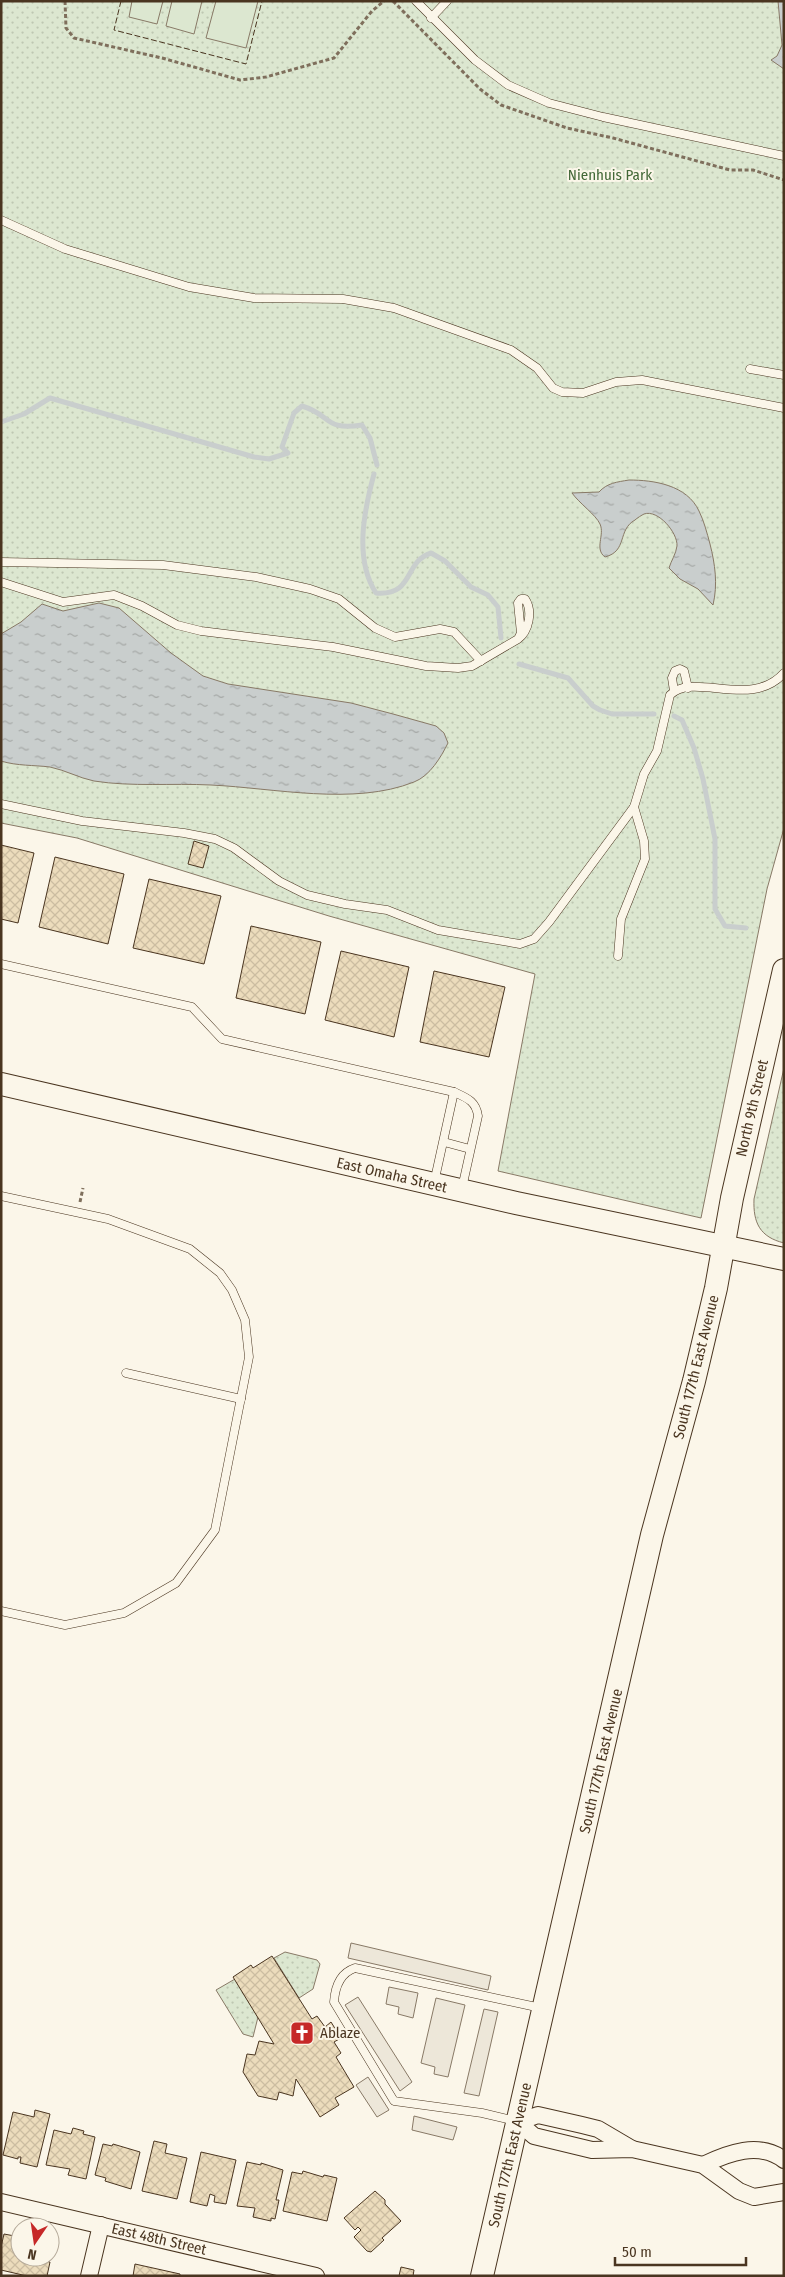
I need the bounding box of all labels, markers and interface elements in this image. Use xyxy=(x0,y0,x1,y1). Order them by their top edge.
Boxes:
park label: Nienhuis Park xyxy=(568,166,652,184)
street label: North 9th Street xyxy=(732,1058,772,1158)
street label: East Omaha Street xyxy=(335,1154,449,1196)
street label: South 177th East Avenue xyxy=(669,1293,723,1441)
street label: South 177th East Avenue xyxy=(576,1687,626,1835)
church icon: Ablaze xyxy=(289,2020,315,2046)
place label: Ablaze xyxy=(320,2024,360,2042)
street label: South 177th East Avenue xyxy=(485,2081,535,2229)
north arrow xyxy=(10,2217,60,2267)
street label: East 48th Street xyxy=(110,2219,208,2259)
scale bar xyxy=(615,2234,746,2266)
text: 50 m xyxy=(622,2243,652,2261)
text: N xyxy=(26,2245,38,2263)

